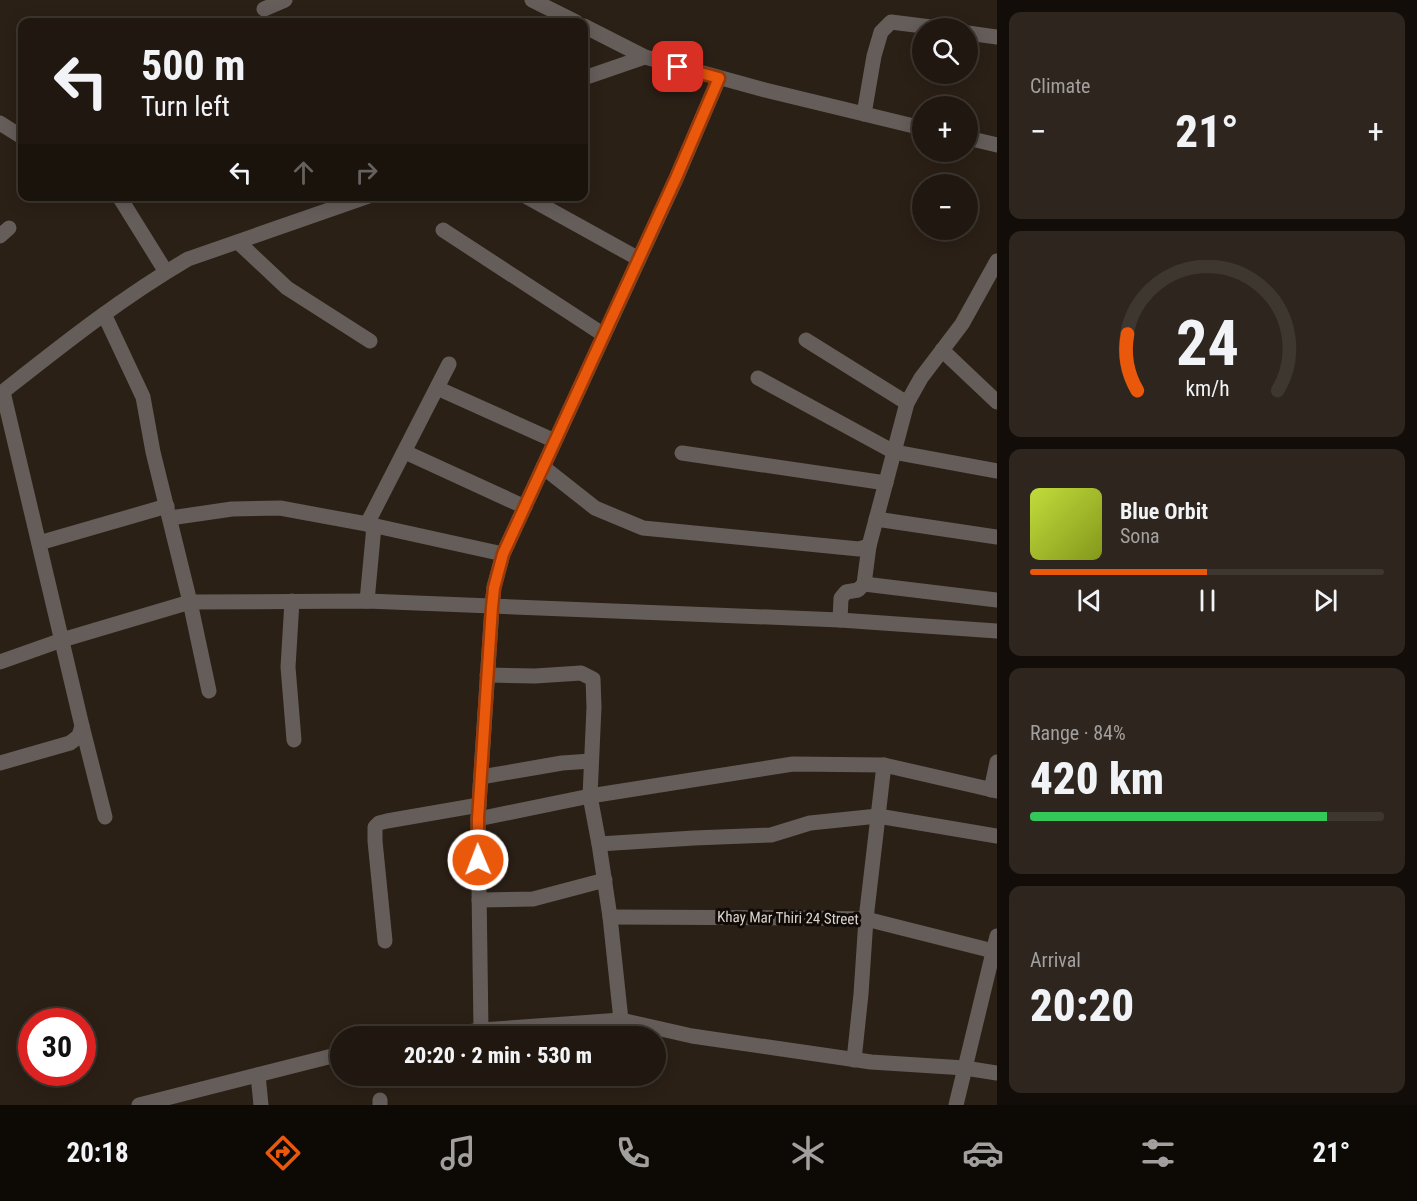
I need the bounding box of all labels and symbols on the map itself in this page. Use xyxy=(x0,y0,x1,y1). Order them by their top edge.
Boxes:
pin xyxy=(652,41,703,92)
position arrow xyxy=(446,828,510,892)
street label: Khay Mar Thiri 24 Street xyxy=(717,908,859,928)
speed limit sign: 30 xyxy=(18,1008,96,1086)

